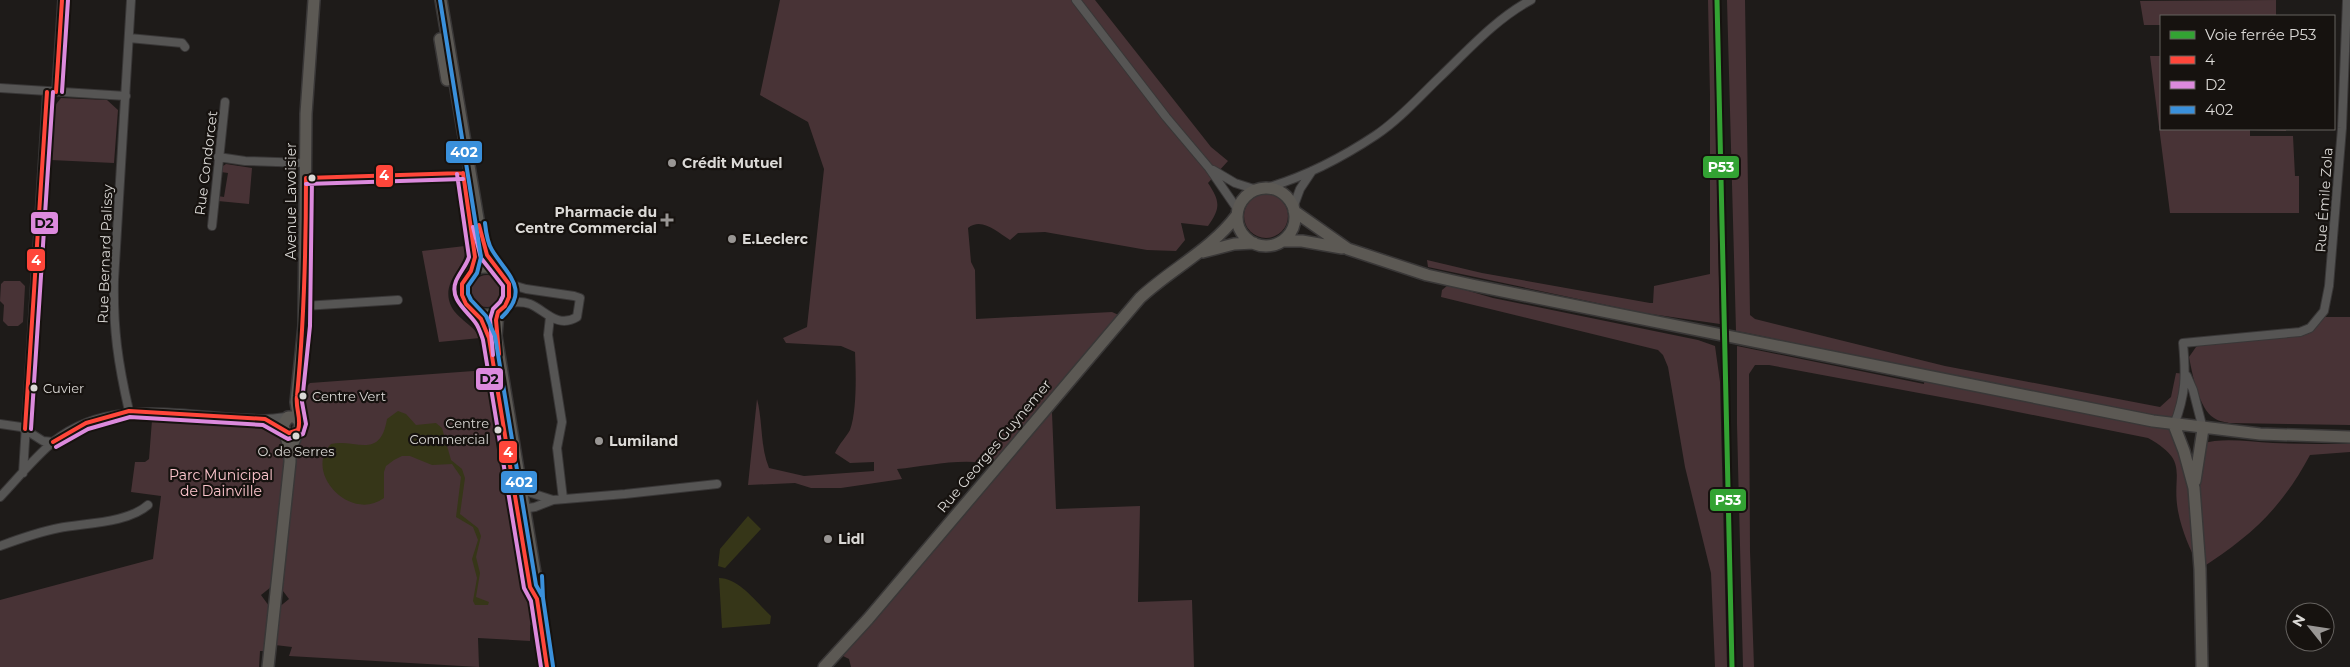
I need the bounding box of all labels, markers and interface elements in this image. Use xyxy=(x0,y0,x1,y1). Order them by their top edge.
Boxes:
legend xyxy=(2160,15,2335,130)
text: Voie ferrée P53 xyxy=(2205,25,2316,44)
text: 4 xyxy=(2205,50,2215,69)
text: D2 xyxy=(2205,75,2226,94)
text: 402 xyxy=(2205,100,2233,119)
street label: Rue Condorcet xyxy=(191,109,221,216)
line badge: 402 xyxy=(445,140,483,164)
street label: Avenue Lavoisier xyxy=(282,142,300,260)
text: 402 xyxy=(450,143,478,161)
street label: Rue Émile Zola xyxy=(2311,147,2337,253)
place label: Crédit Mutuel xyxy=(682,154,783,172)
line badge: P53 xyxy=(1702,155,1740,179)
marker: Crédit Mutuel xyxy=(666,157,678,169)
text: P53 xyxy=(1708,158,1734,176)
line badge: 4 xyxy=(375,164,394,188)
text: 4 xyxy=(379,166,389,184)
unlabelled marker xyxy=(307,173,317,183)
street label: Rue Bernard Palissy xyxy=(94,184,116,324)
place label: Pharmacie du Centre Commercial xyxy=(515,203,657,237)
line badge: D2 xyxy=(30,211,59,235)
text: D2 xyxy=(34,214,54,232)
marker: Pharmacie du Centre Commercial xyxy=(661,214,673,226)
place label: E.Leclerc xyxy=(742,230,809,248)
marker: E.Leclerc xyxy=(726,233,738,245)
line badge: 4 xyxy=(26,248,46,272)
text: 4 xyxy=(31,251,41,269)
line badge: D2 xyxy=(475,367,504,391)
text: D2 xyxy=(479,370,499,388)
street label: Rue Georges Guynemer xyxy=(933,375,1055,516)
place label: Cuvier xyxy=(43,380,84,396)
marker: Cuvier xyxy=(29,383,39,393)
place label: Centre Vert xyxy=(312,388,386,404)
marker: Centre Vert xyxy=(298,391,308,401)
place label: Centre Commercial xyxy=(410,415,489,447)
marker: Centre Commercial xyxy=(493,425,503,435)
marker: O. de Serres xyxy=(291,431,301,441)
place label: Lumiland xyxy=(609,432,678,450)
marker: Lumiland xyxy=(593,435,605,447)
line badge: 4 xyxy=(498,440,518,464)
place label: O. de Serres xyxy=(257,443,335,459)
text: 4 xyxy=(503,443,513,461)
park label: Parc Municipal de Dainville xyxy=(169,466,273,500)
line badge: 402 xyxy=(500,470,538,494)
text: 402 xyxy=(505,473,533,491)
line badge: P53 xyxy=(1709,488,1747,512)
text: P53 xyxy=(1715,491,1741,509)
place label: Lidl xyxy=(838,530,865,548)
marker: Lidl xyxy=(822,533,834,545)
north arrow xyxy=(2285,602,2335,652)
text: N xyxy=(2288,611,2309,630)

